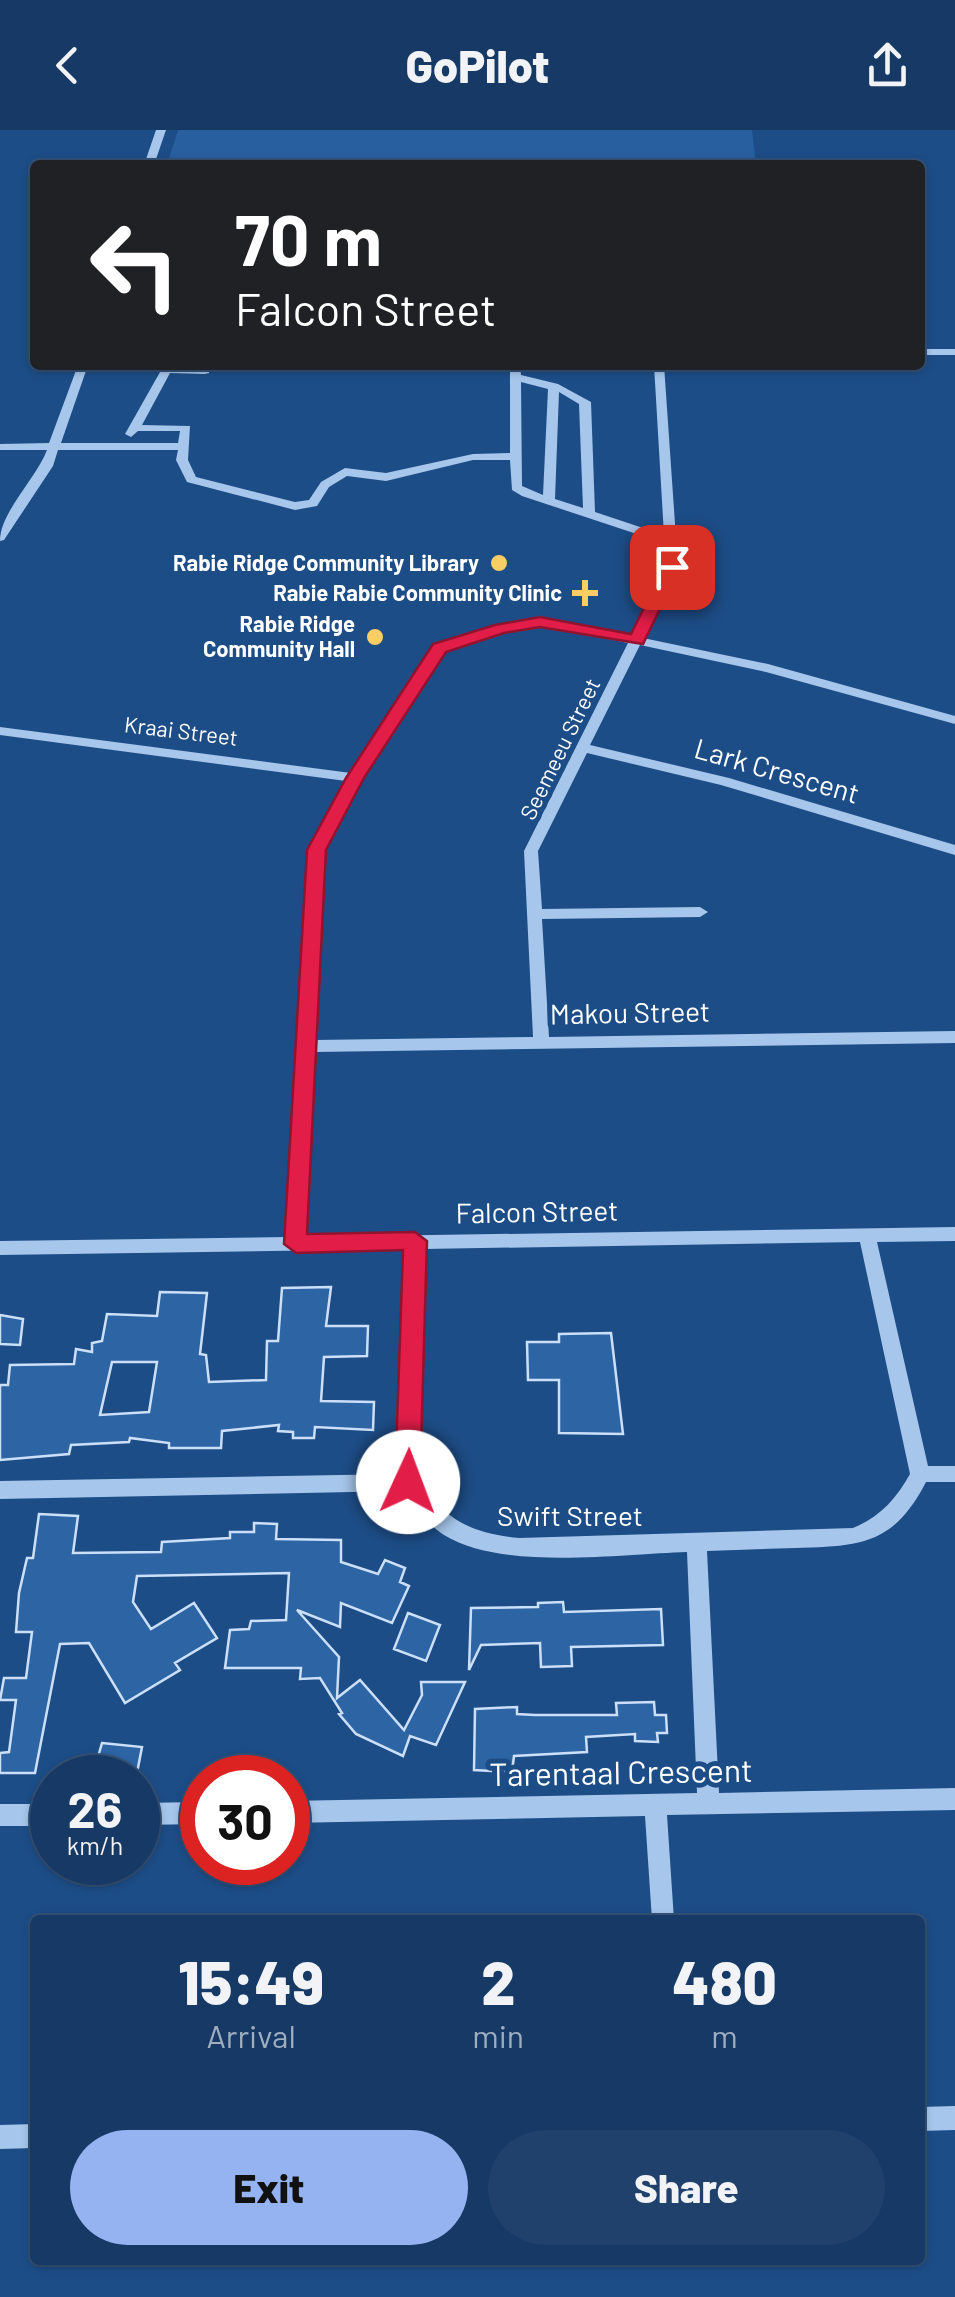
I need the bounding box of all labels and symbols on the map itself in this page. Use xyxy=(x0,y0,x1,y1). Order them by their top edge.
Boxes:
pin xyxy=(630,525,715,610)
place label: Rabie Ridge Community Library xyxy=(173,549,479,575)
marker: Rabie Ridge Community Library xyxy=(488,552,510,574)
place label: Rabie Rabie Community Clinic xyxy=(273,579,562,605)
marker: Rabie Rabie Community Clinic xyxy=(572,580,598,606)
place label: Rabie Ridge Community Hall xyxy=(203,610,355,661)
marker: Rabie Ridge Community Hall xyxy=(364,626,386,648)
street label: Seemeeu Street xyxy=(514,674,605,823)
street label: Kraai Street xyxy=(123,710,239,750)
street label: Lark Crescent xyxy=(691,730,864,810)
street label: Makou Street xyxy=(550,994,710,1030)
street label: Falcon Street xyxy=(455,1193,619,1229)
position arrow xyxy=(356,1430,460,1534)
street label: Swift Street xyxy=(497,1498,643,1532)
street label: Tarentaal Crescent xyxy=(489,1750,753,1792)
speed limit sign: 30 xyxy=(180,1755,310,1885)

